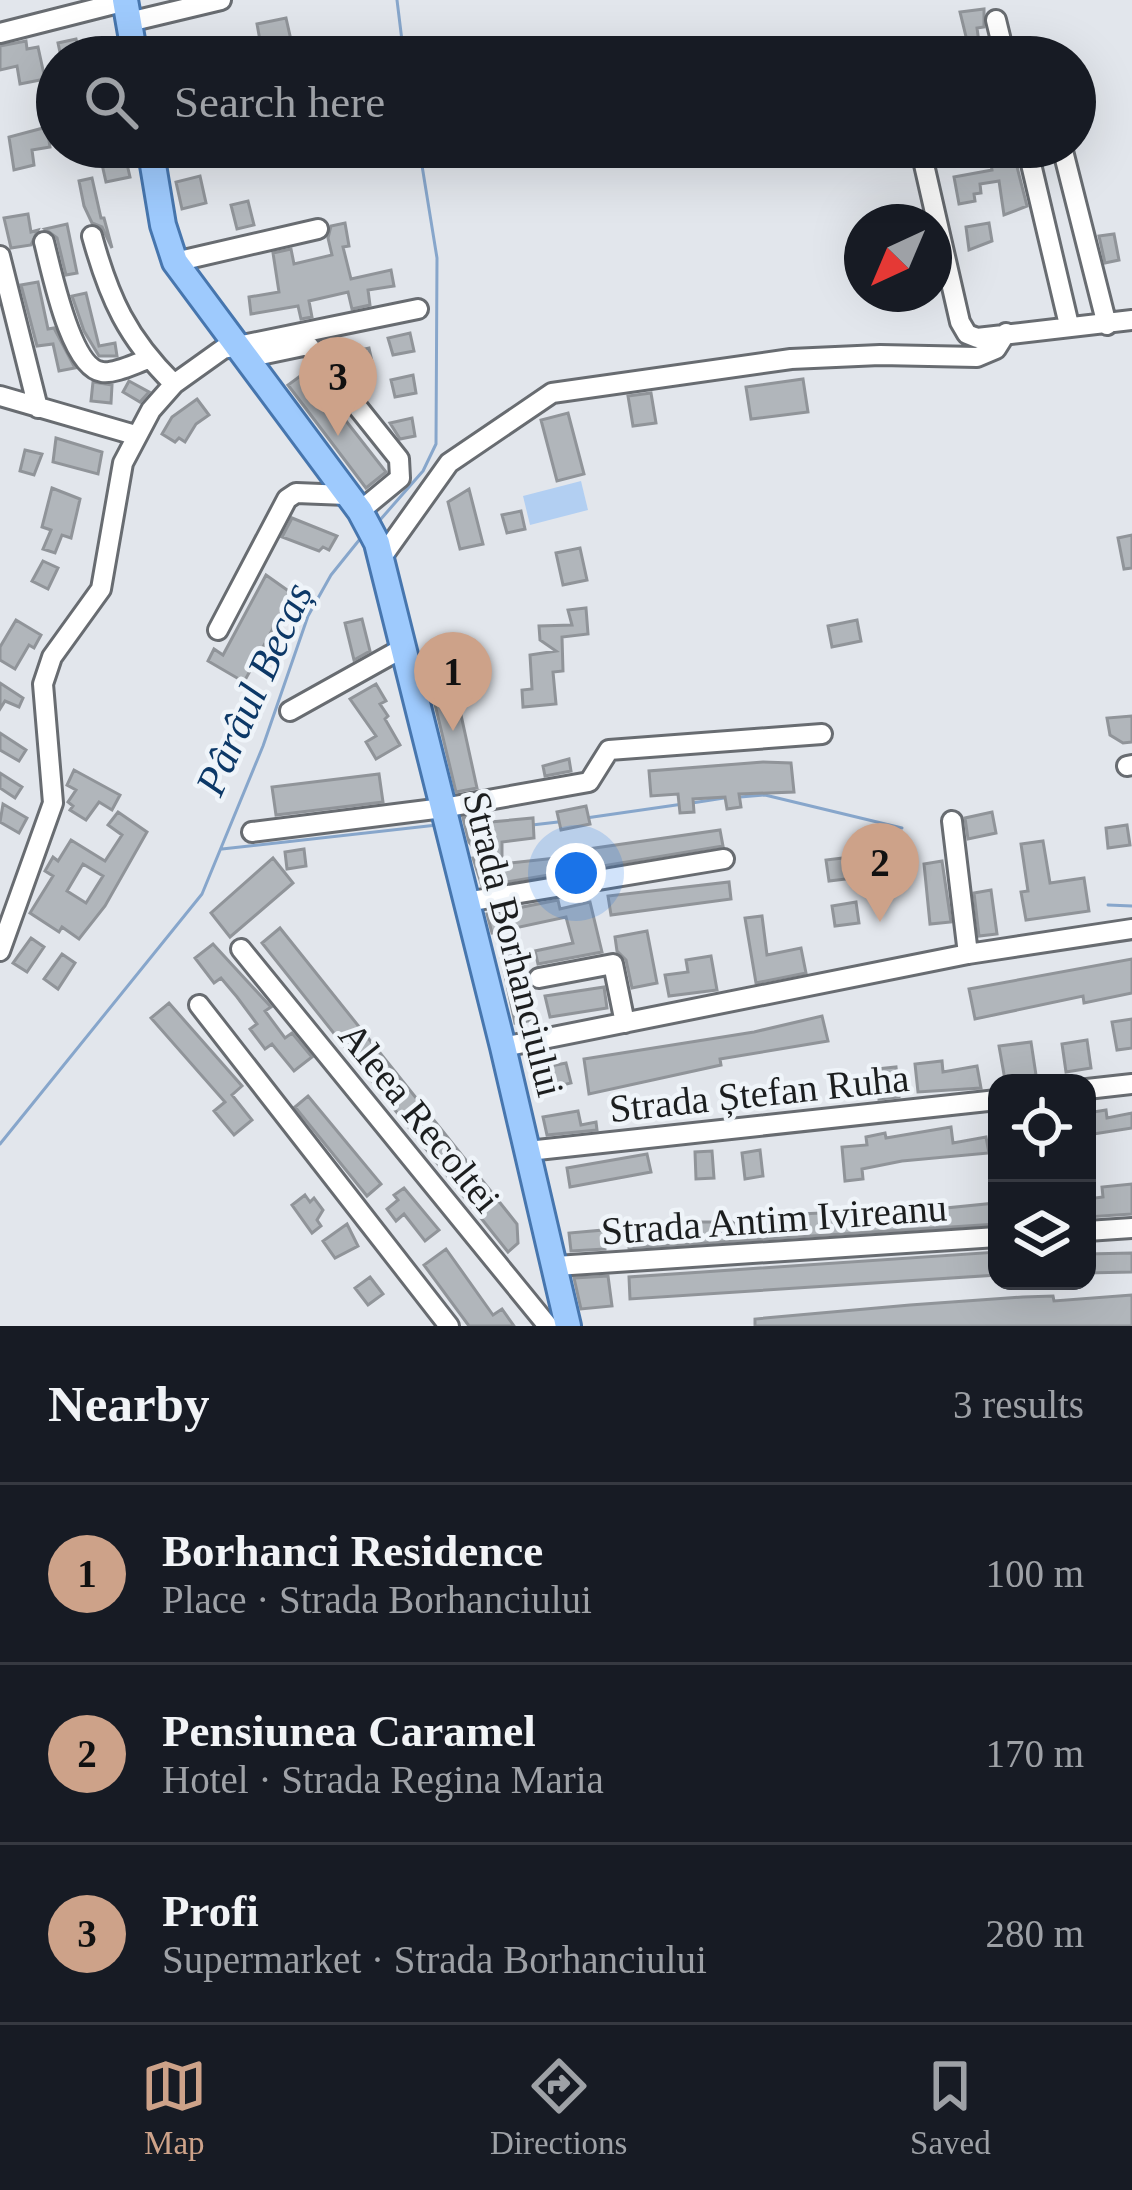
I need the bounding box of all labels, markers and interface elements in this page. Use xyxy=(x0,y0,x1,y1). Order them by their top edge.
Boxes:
search box xyxy=(36,36,1096,168)
icon: search xyxy=(78,69,144,135)
text: Search here xyxy=(174,77,385,127)
north arrow xyxy=(844,204,952,312)
pin: 3 xyxy=(299,337,377,436)
water label: Pârâul Becaș xyxy=(186,576,321,803)
pin: 1 xyxy=(414,632,492,731)
street label: Strada Borhanciului xyxy=(455,787,573,1101)
pin: 2 xyxy=(841,823,919,922)
your location xyxy=(546,843,606,903)
street label: Aleea Recoltei xyxy=(331,1014,509,1220)
street label: Strada Ștefan Ruha xyxy=(607,1056,911,1131)
map controls xyxy=(988,1074,1096,1290)
button: locate xyxy=(988,1074,1096,1182)
button: layers xyxy=(988,1182,1096,1290)
street label: Strada Antim Ivireanu xyxy=(600,1185,948,1253)
text: Nearby xyxy=(48,1376,209,1432)
text: 3 results xyxy=(953,1383,1084,1426)
text: Borhanci Residence xyxy=(162,1526,543,1576)
text: 1 xyxy=(77,1552,97,1595)
text: 100 m xyxy=(985,1552,1084,1595)
text: Place · Strada Borhanciului xyxy=(162,1578,592,1621)
text: Pensiunea Caramel xyxy=(162,1706,536,1756)
text: 2 xyxy=(77,1732,97,1775)
text: 170 m xyxy=(985,1732,1084,1775)
text: Hotel · Strada Regina Maria xyxy=(162,1758,604,1801)
text: Profi xyxy=(162,1886,259,1936)
text: 3 xyxy=(77,1912,97,1955)
text: 280 m xyxy=(985,1912,1084,1955)
text: Supermarket · Strada Borhanciului xyxy=(162,1938,707,1981)
tab: Map xyxy=(141,2053,207,2162)
tab: Directions xyxy=(490,2053,627,2162)
tab: Saved xyxy=(910,2053,991,2162)

